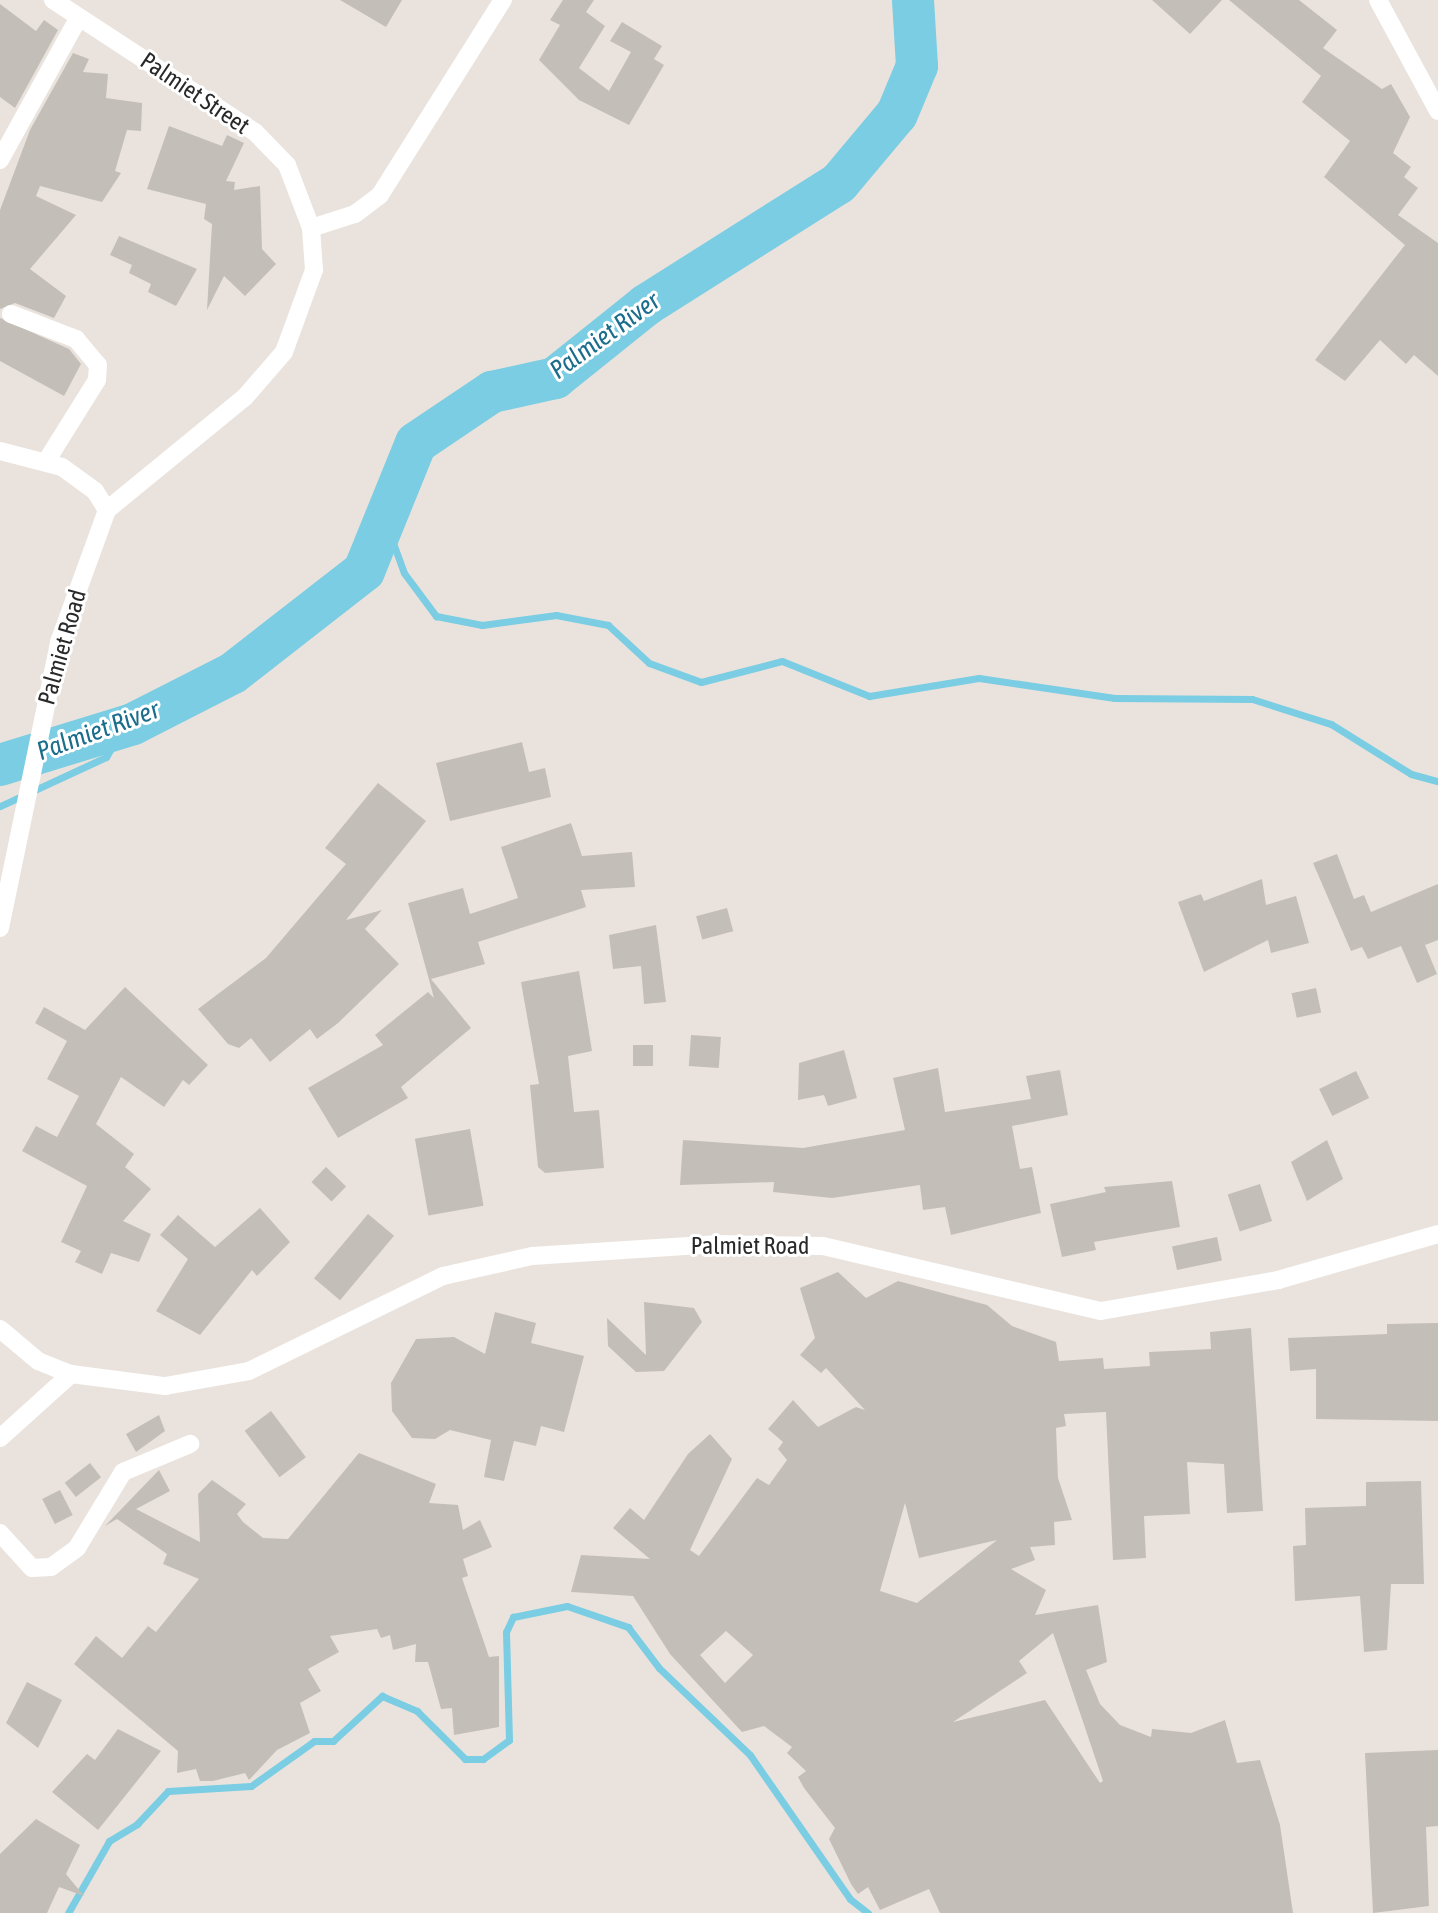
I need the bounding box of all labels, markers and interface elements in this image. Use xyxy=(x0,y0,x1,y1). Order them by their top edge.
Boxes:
street label: Palmiet Street xyxy=(135,46,255,140)
water label: Palmiet River xyxy=(544,286,666,386)
street label: Palmiet Road xyxy=(32,586,92,708)
water label: Palmiet River xyxy=(33,694,163,768)
street label: Palmiet Road xyxy=(691,1232,809,1260)

